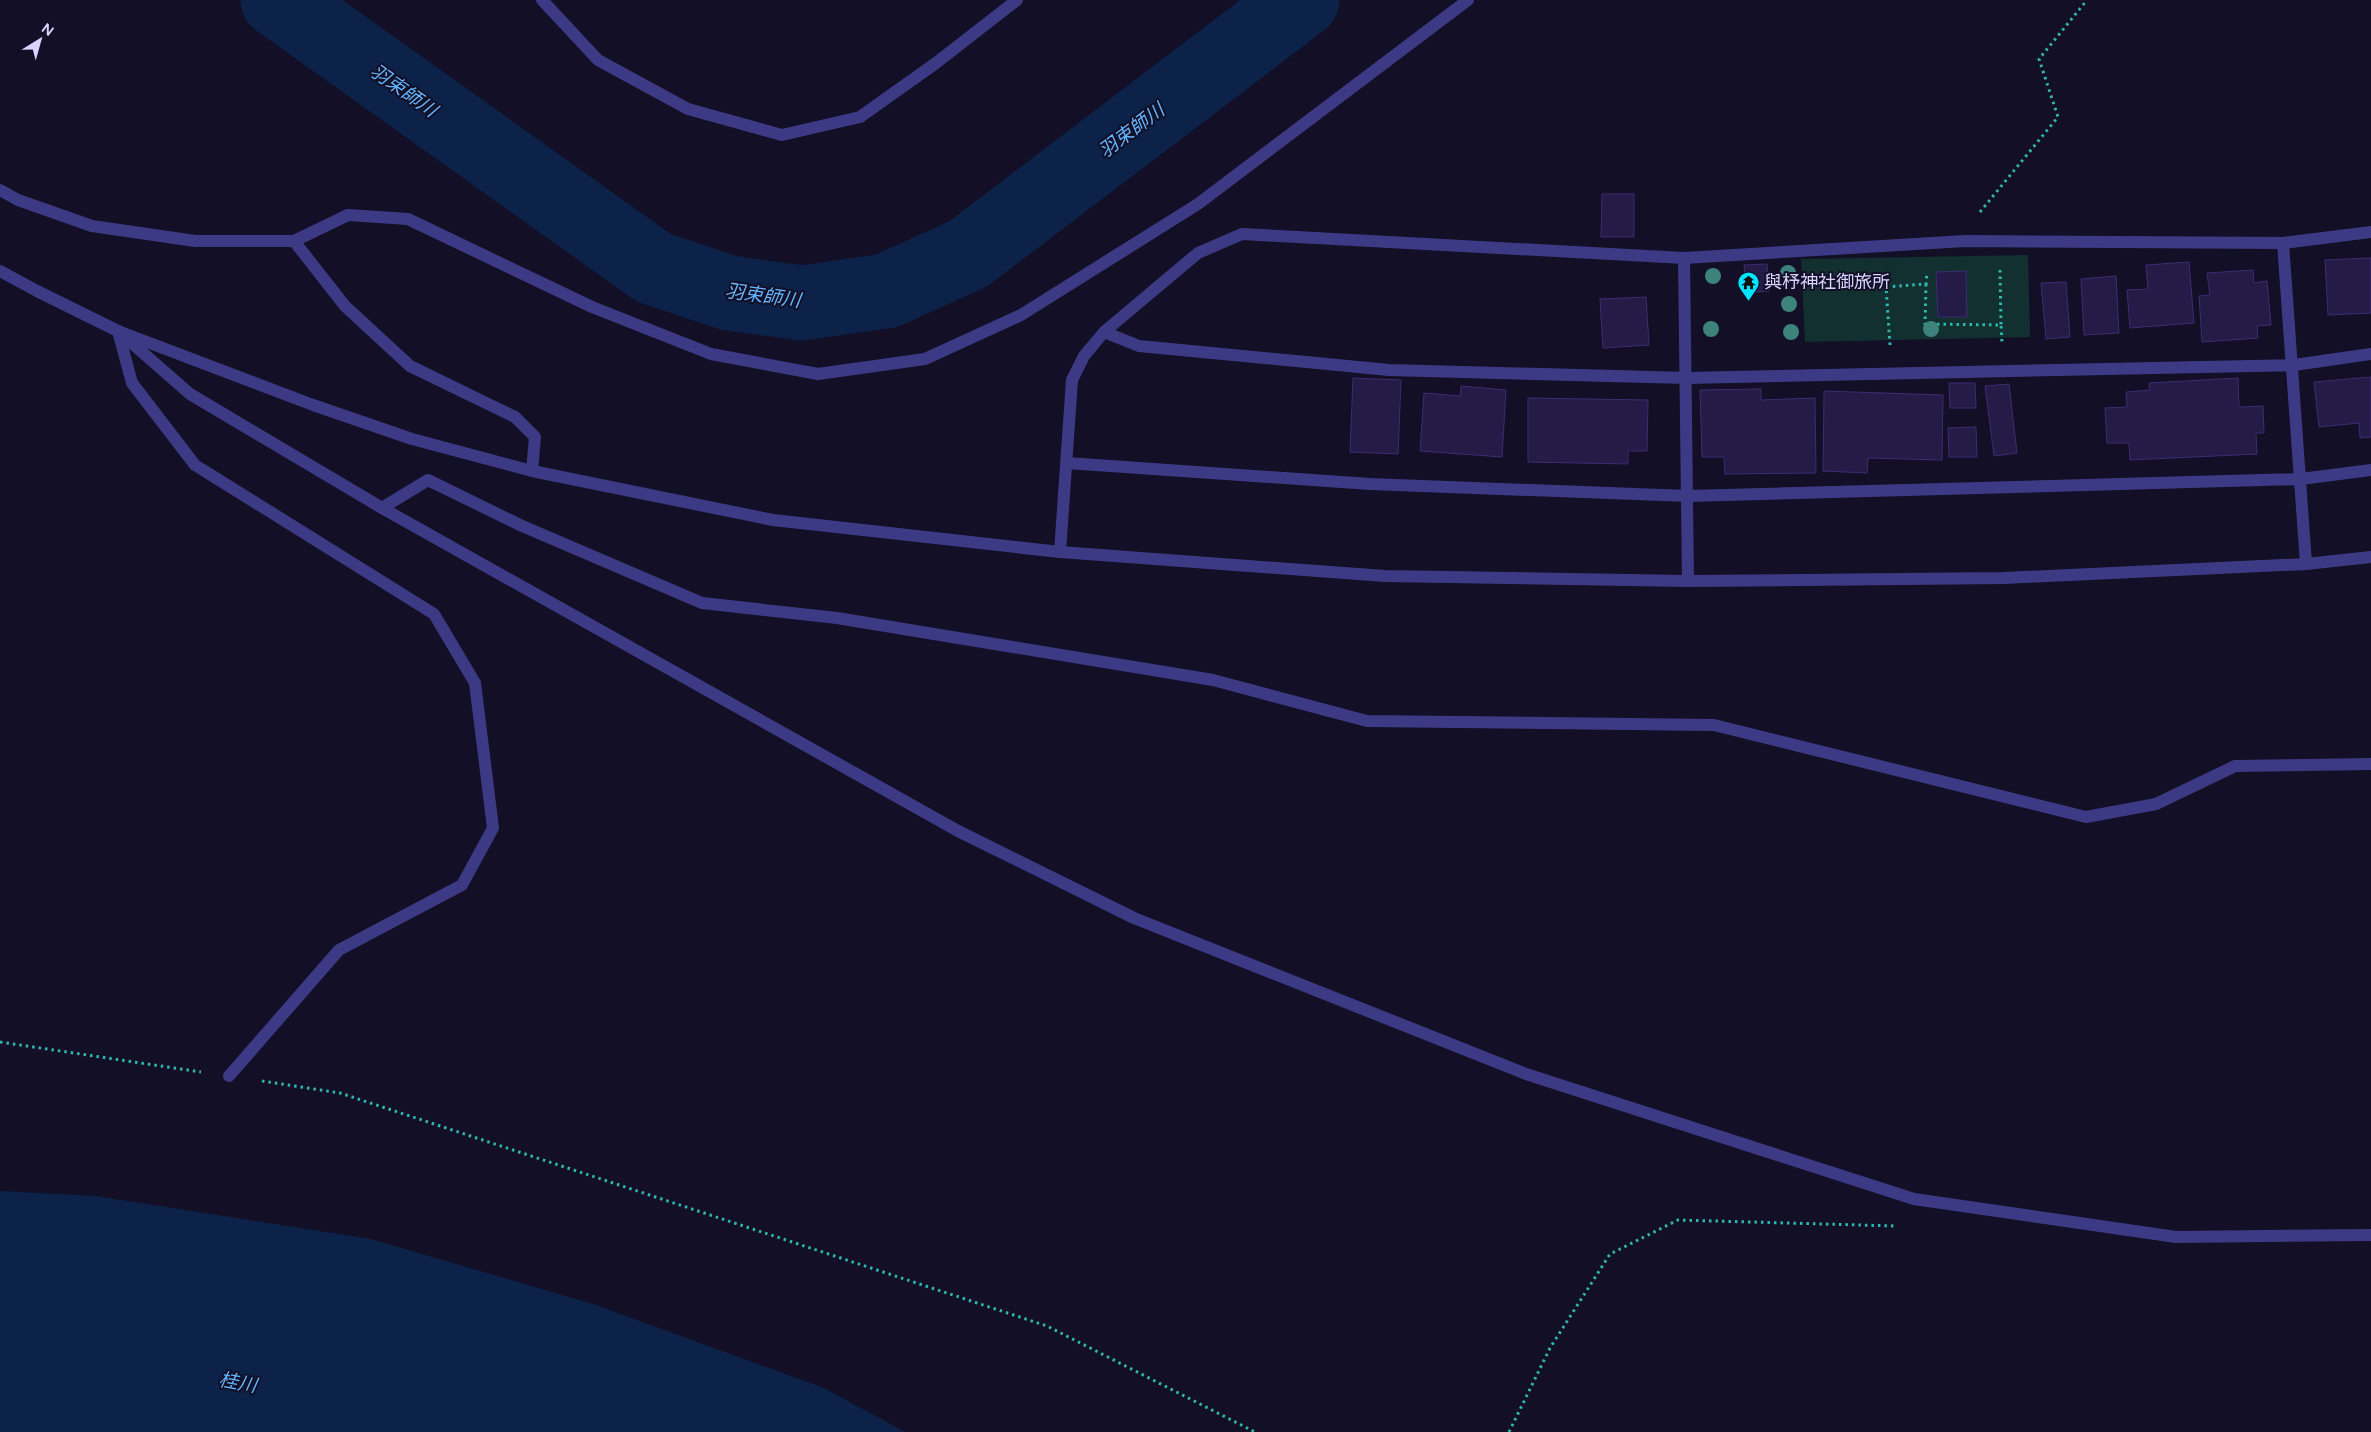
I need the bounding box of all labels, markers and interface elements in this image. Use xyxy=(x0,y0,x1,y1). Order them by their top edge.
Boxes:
north arrow xyxy=(15,15,65,65)
text: N xyxy=(38,20,57,40)
water label: 羽束師川 xyxy=(366,59,443,123)
water label: 羽束師川 xyxy=(1094,97,1170,162)
temple icon: 與杼神社御旅所 xyxy=(1736,270,1760,301)
place label: 與杼神社御旅所 xyxy=(1764,271,1890,293)
water label: 羽束師川 xyxy=(724,279,804,312)
water label: 桂川 xyxy=(217,1368,261,1397)

